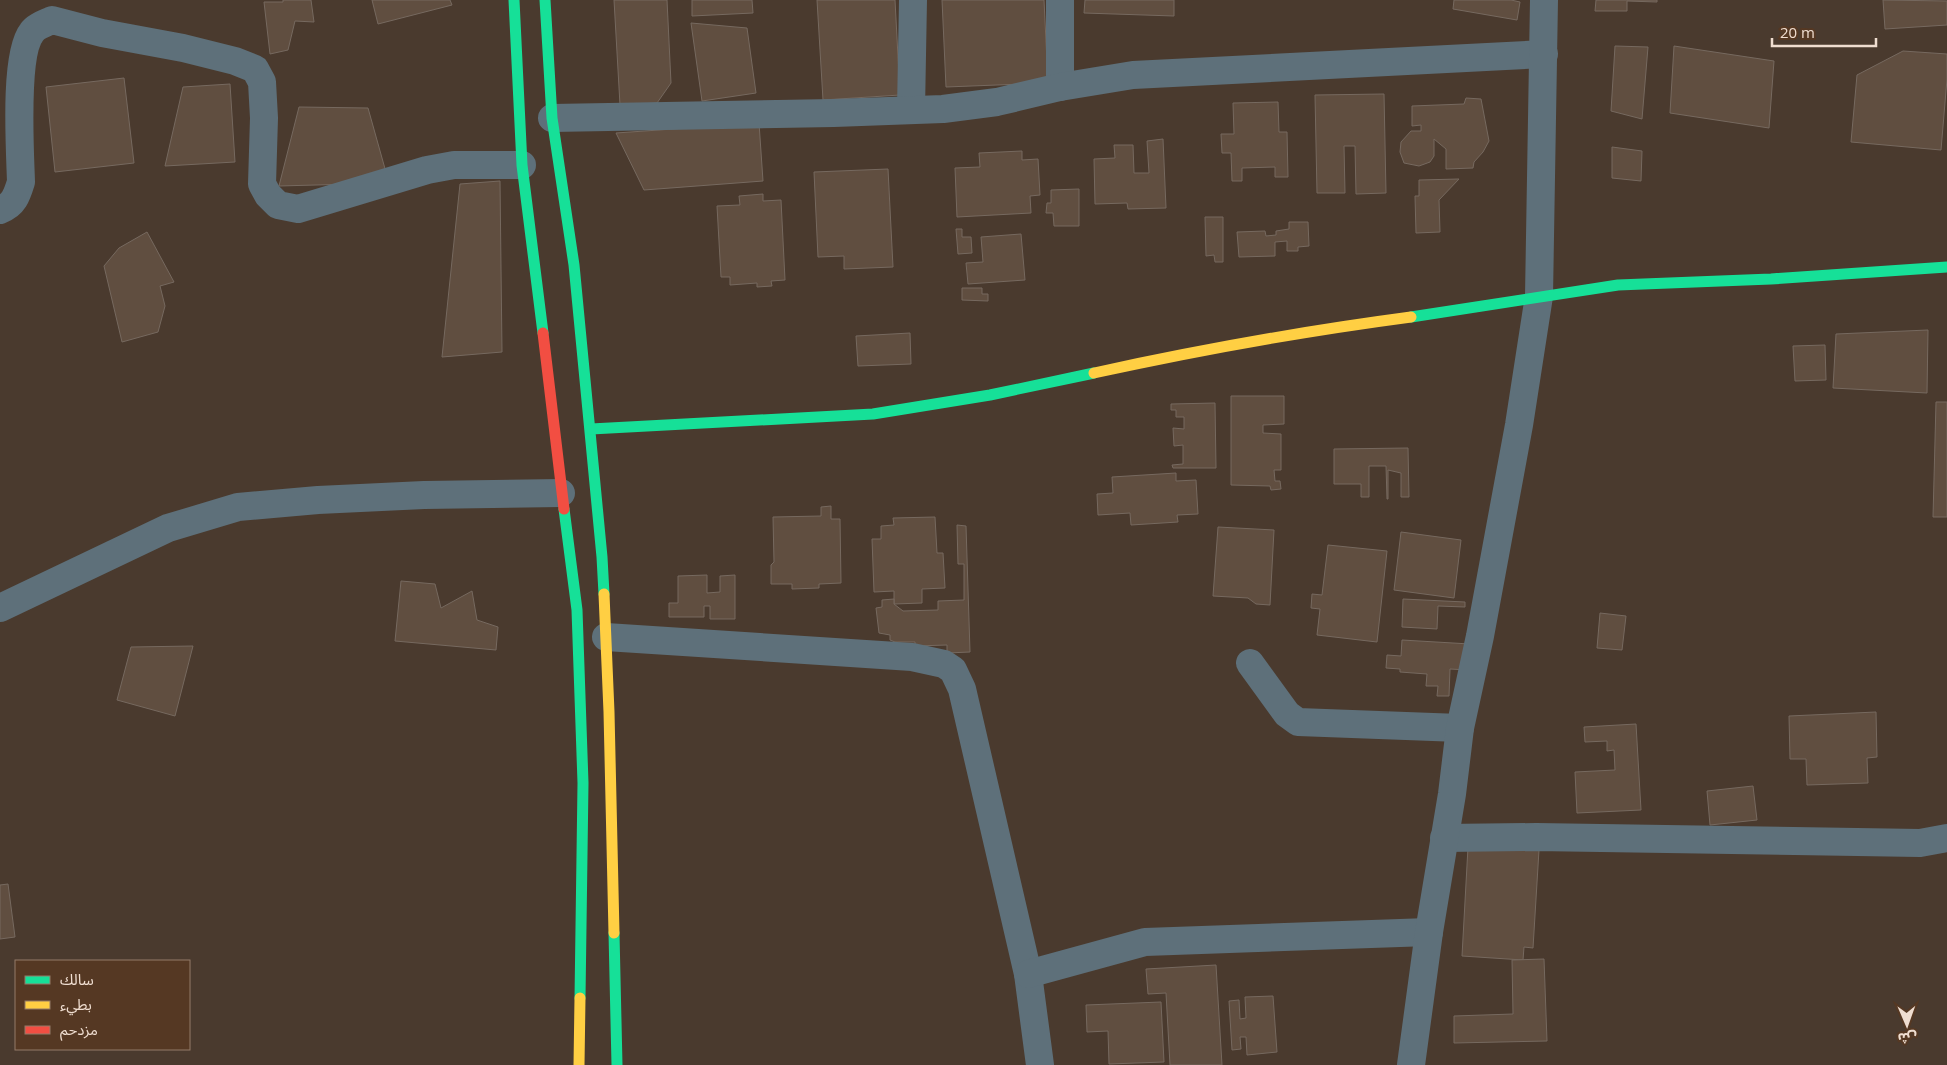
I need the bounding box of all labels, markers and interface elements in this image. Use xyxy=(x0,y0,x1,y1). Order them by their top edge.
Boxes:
scale bar xyxy=(1772,15,1876,47)
text: 20 m xyxy=(1780,22,1815,42)
legend xyxy=(15,960,190,1050)
text: سالك xyxy=(60,969,94,989)
text: بطيء xyxy=(60,994,92,1016)
north arrow xyxy=(1882,1000,1932,1050)
text: مزدحم xyxy=(60,1019,98,1041)
text: ش xyxy=(1898,1029,1917,1048)

